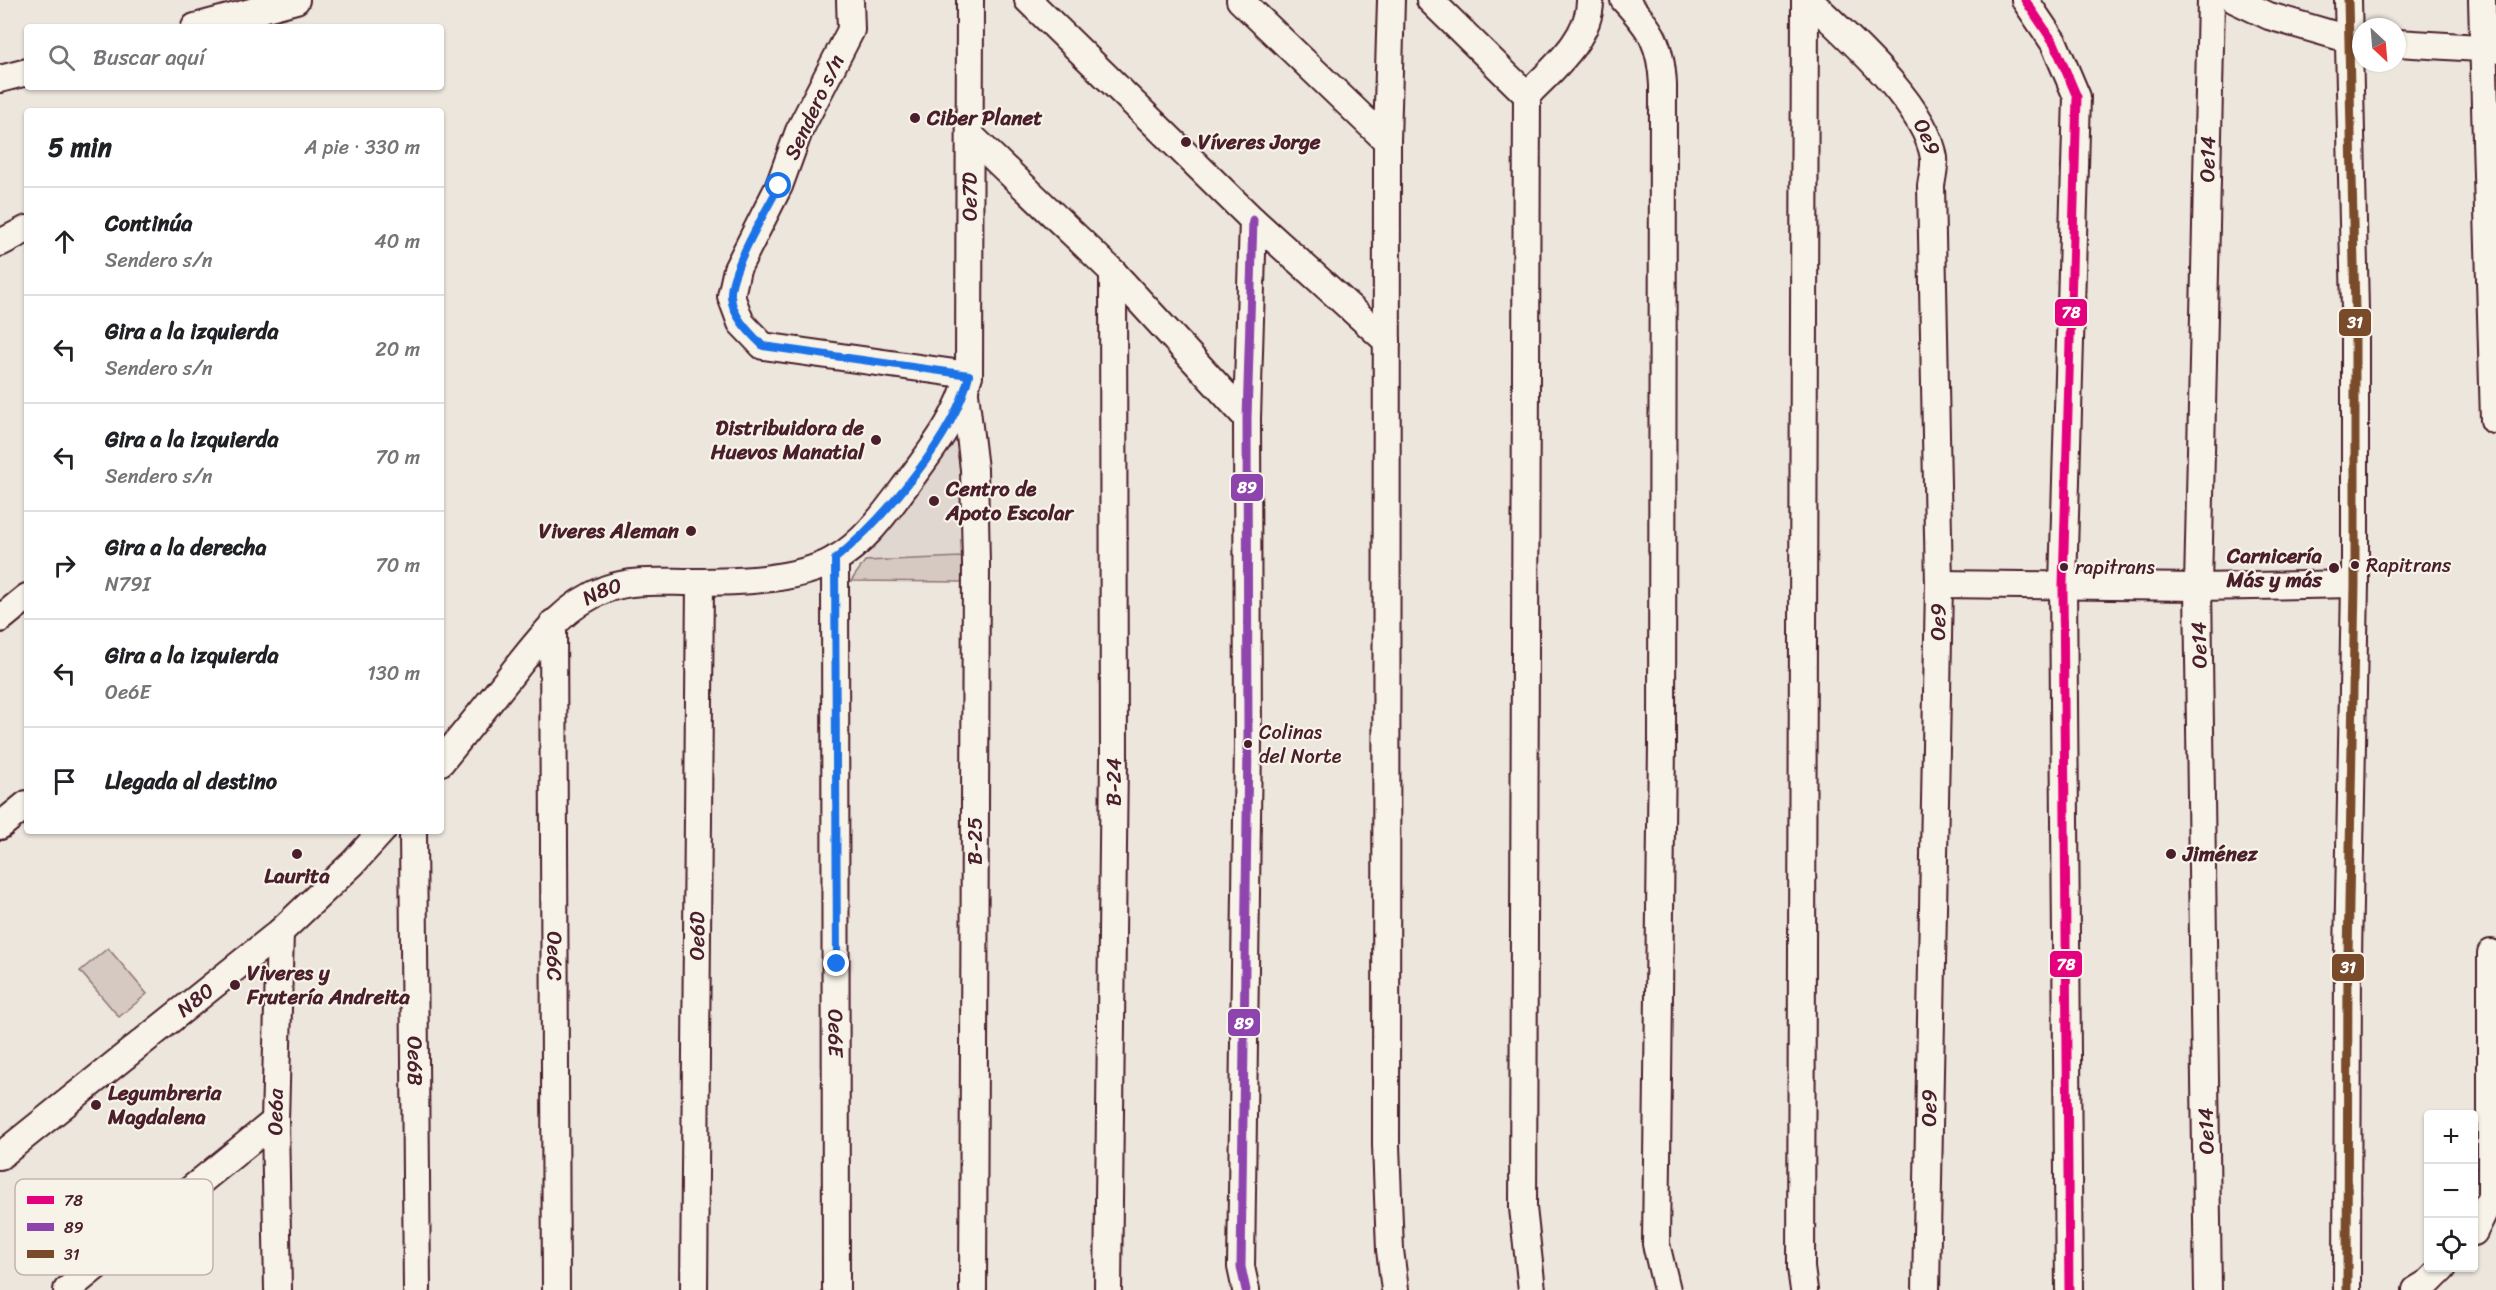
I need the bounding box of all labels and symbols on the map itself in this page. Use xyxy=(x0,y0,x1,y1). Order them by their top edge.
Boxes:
north arrow xyxy=(2352,18,2406,72)
street label: Sendero s/n xyxy=(773,48,855,166)
place label: Ciber Planet xyxy=(926,99,1043,137)
marker: Ciber Planet xyxy=(908,111,922,125)
street label: Oe9 xyxy=(1902,111,1952,160)
place label: Víveres Jorge xyxy=(1198,123,1321,161)
marker: Víveres Jorge xyxy=(1179,135,1193,149)
street label: Oe14 xyxy=(2188,135,2227,183)
route start xyxy=(765,172,791,198)
street label: Oe7D xyxy=(950,172,989,221)
line badge: 78 xyxy=(2054,298,2088,327)
text: 78 xyxy=(2062,298,2081,327)
line badge: 31 xyxy=(2338,308,2372,337)
text: 31 xyxy=(2346,308,2363,337)
place label: Distribuidora de Huevos Manatial xyxy=(710,409,865,471)
marker: Distribuidora de Huevos Manatial xyxy=(869,433,883,447)
place label: Centro de Apoto Escolar xyxy=(945,470,1075,532)
line badge: 89 xyxy=(1230,473,1264,502)
text: 89 xyxy=(1236,473,1257,502)
marker: Centro de Apoto Escolar xyxy=(927,494,941,508)
place label: Viveres Aleman xyxy=(539,512,680,550)
marker: Viveres Aleman xyxy=(684,524,698,538)
place label: Carnicería Más y más xyxy=(2226,537,2323,599)
place label: Rapitrans xyxy=(2366,548,2452,583)
place label: rapitrans xyxy=(2075,550,2155,585)
marker: Rapitrans xyxy=(2349,559,2361,571)
marker: rapitrans xyxy=(2058,561,2070,573)
marker: Carnicería Más y más xyxy=(2327,561,2341,575)
street label: N80 xyxy=(575,566,626,616)
street label: Oe9 xyxy=(1919,603,1957,641)
street label: Oe14 xyxy=(2180,621,2218,669)
place label: Colinas del Norte xyxy=(1259,715,1342,774)
marker: Colinas del Norte xyxy=(1242,738,1254,750)
street label: B-24 xyxy=(1094,758,1133,806)
street label: B-25 xyxy=(956,817,994,865)
place label: Jiménez xyxy=(2182,835,2259,873)
marker: Laurita xyxy=(290,847,304,861)
marker: Jiménez xyxy=(2164,847,2178,861)
place label: Laurita xyxy=(264,857,330,895)
street label: Oe6D xyxy=(678,911,716,961)
street label: Oe6C xyxy=(535,931,574,981)
route end xyxy=(823,950,849,976)
line badge: 78 xyxy=(2049,950,2083,978)
text: 78 xyxy=(2057,950,2076,979)
line badge: 31 xyxy=(2331,953,2365,982)
text: 31 xyxy=(2339,953,2356,982)
place label: Viveres y Frutería Andreita xyxy=(246,954,410,1016)
street label: N80 xyxy=(168,972,223,1027)
marker: Viveres y Frutería Andreita xyxy=(228,978,242,992)
line badge: 89 xyxy=(1227,1008,1261,1037)
street label: Oe6E xyxy=(817,1009,855,1058)
text: 89 xyxy=(1233,1009,1254,1038)
street label: Oe6B xyxy=(396,1036,434,1086)
place label: Legumbreria Magdalena xyxy=(107,1074,223,1136)
street label: Oe6a xyxy=(256,1088,295,1136)
street label: Oe9 xyxy=(1910,1089,1948,1127)
marker: Legumbreria Magdalena xyxy=(89,1098,103,1112)
street label: Oe14 xyxy=(2187,1107,2225,1155)
legend xyxy=(15,1179,213,1275)
text: 78 xyxy=(64,1186,83,1215)
text: 89 xyxy=(64,1213,84,1242)
text: 31 xyxy=(64,1240,80,1269)

